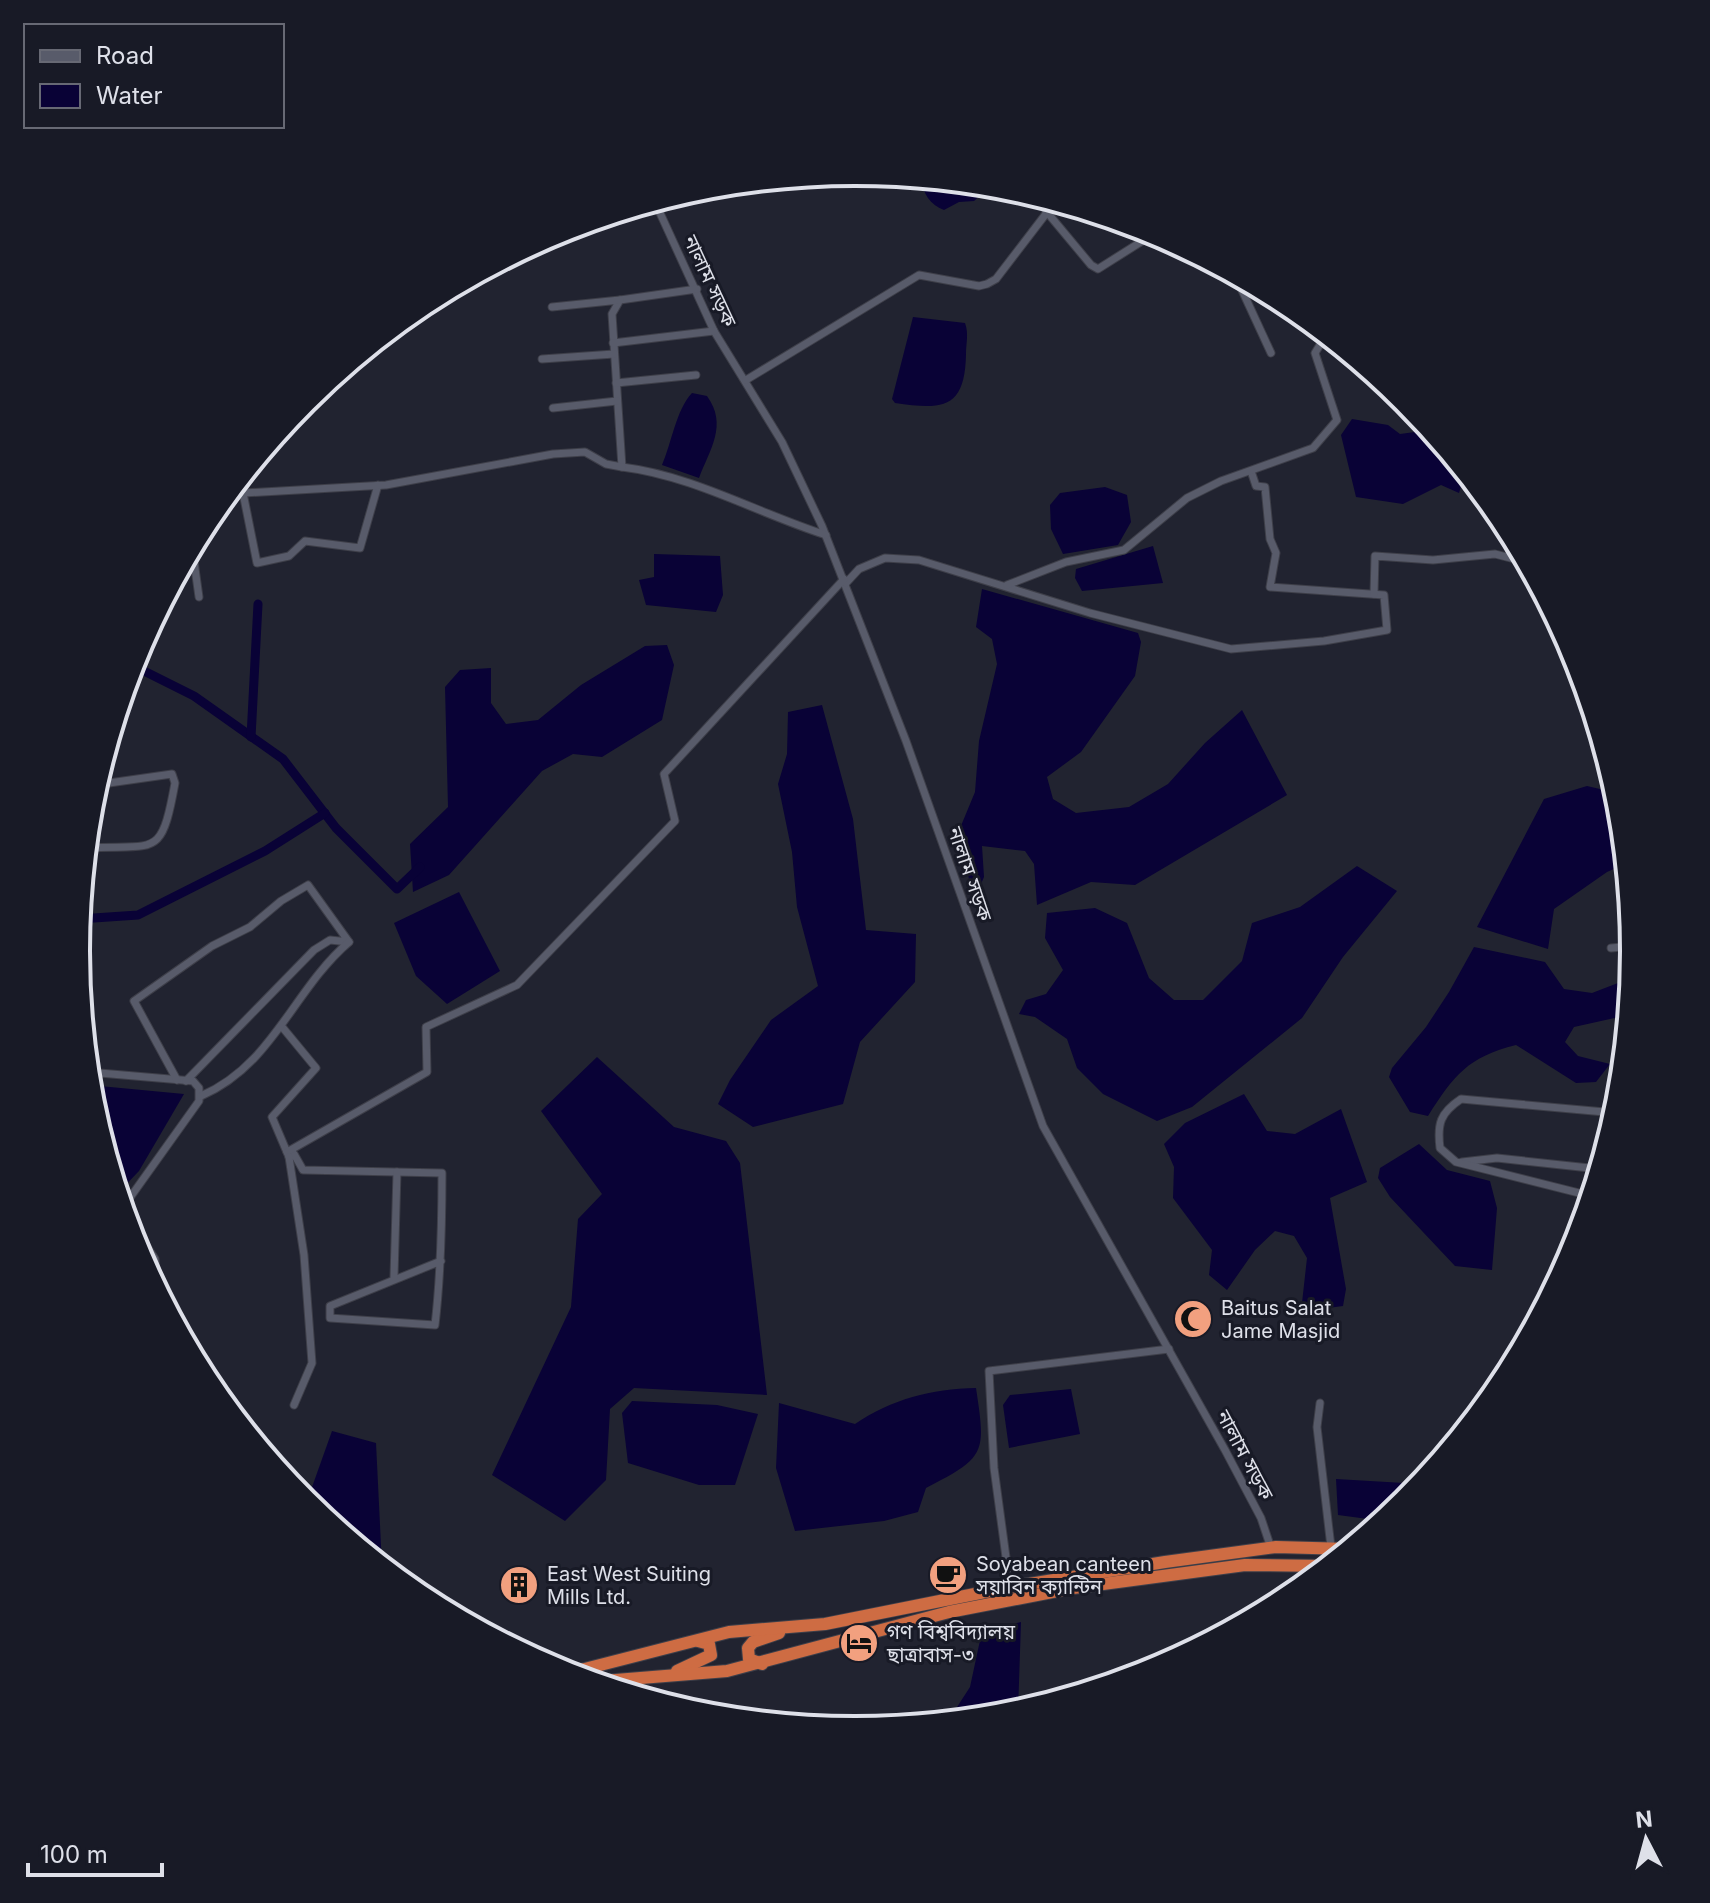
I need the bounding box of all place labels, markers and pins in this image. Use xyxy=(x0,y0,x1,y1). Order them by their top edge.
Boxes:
place label: Baitus Salat Jame Masjid xyxy=(1221,1296,1340,1343)
mosque icon: Baitus Salat Jame Masjid xyxy=(1172,1298,1214,1340)
place label: Soyabean canteen সয়াবিন ক্যান্টিন xyxy=(975,1552,1152,1599)
cafe icon: Soyabean canteen সয়াবিন ক্যান্টিন xyxy=(927,1554,969,1596)
place label: East West Suiting Mills Ltd. xyxy=(547,1562,711,1609)
building icon: East West Suiting Mills Ltd. xyxy=(498,1564,540,1606)
place label: গণ বিশ্ববিদ্যালয় ছাত্রাবাস-৩ xyxy=(886,1620,1015,1667)
hotel icon: গণ বিশ্ববিদ্যালয় ছাত্রাবাস-৩ xyxy=(838,1622,880,1664)

